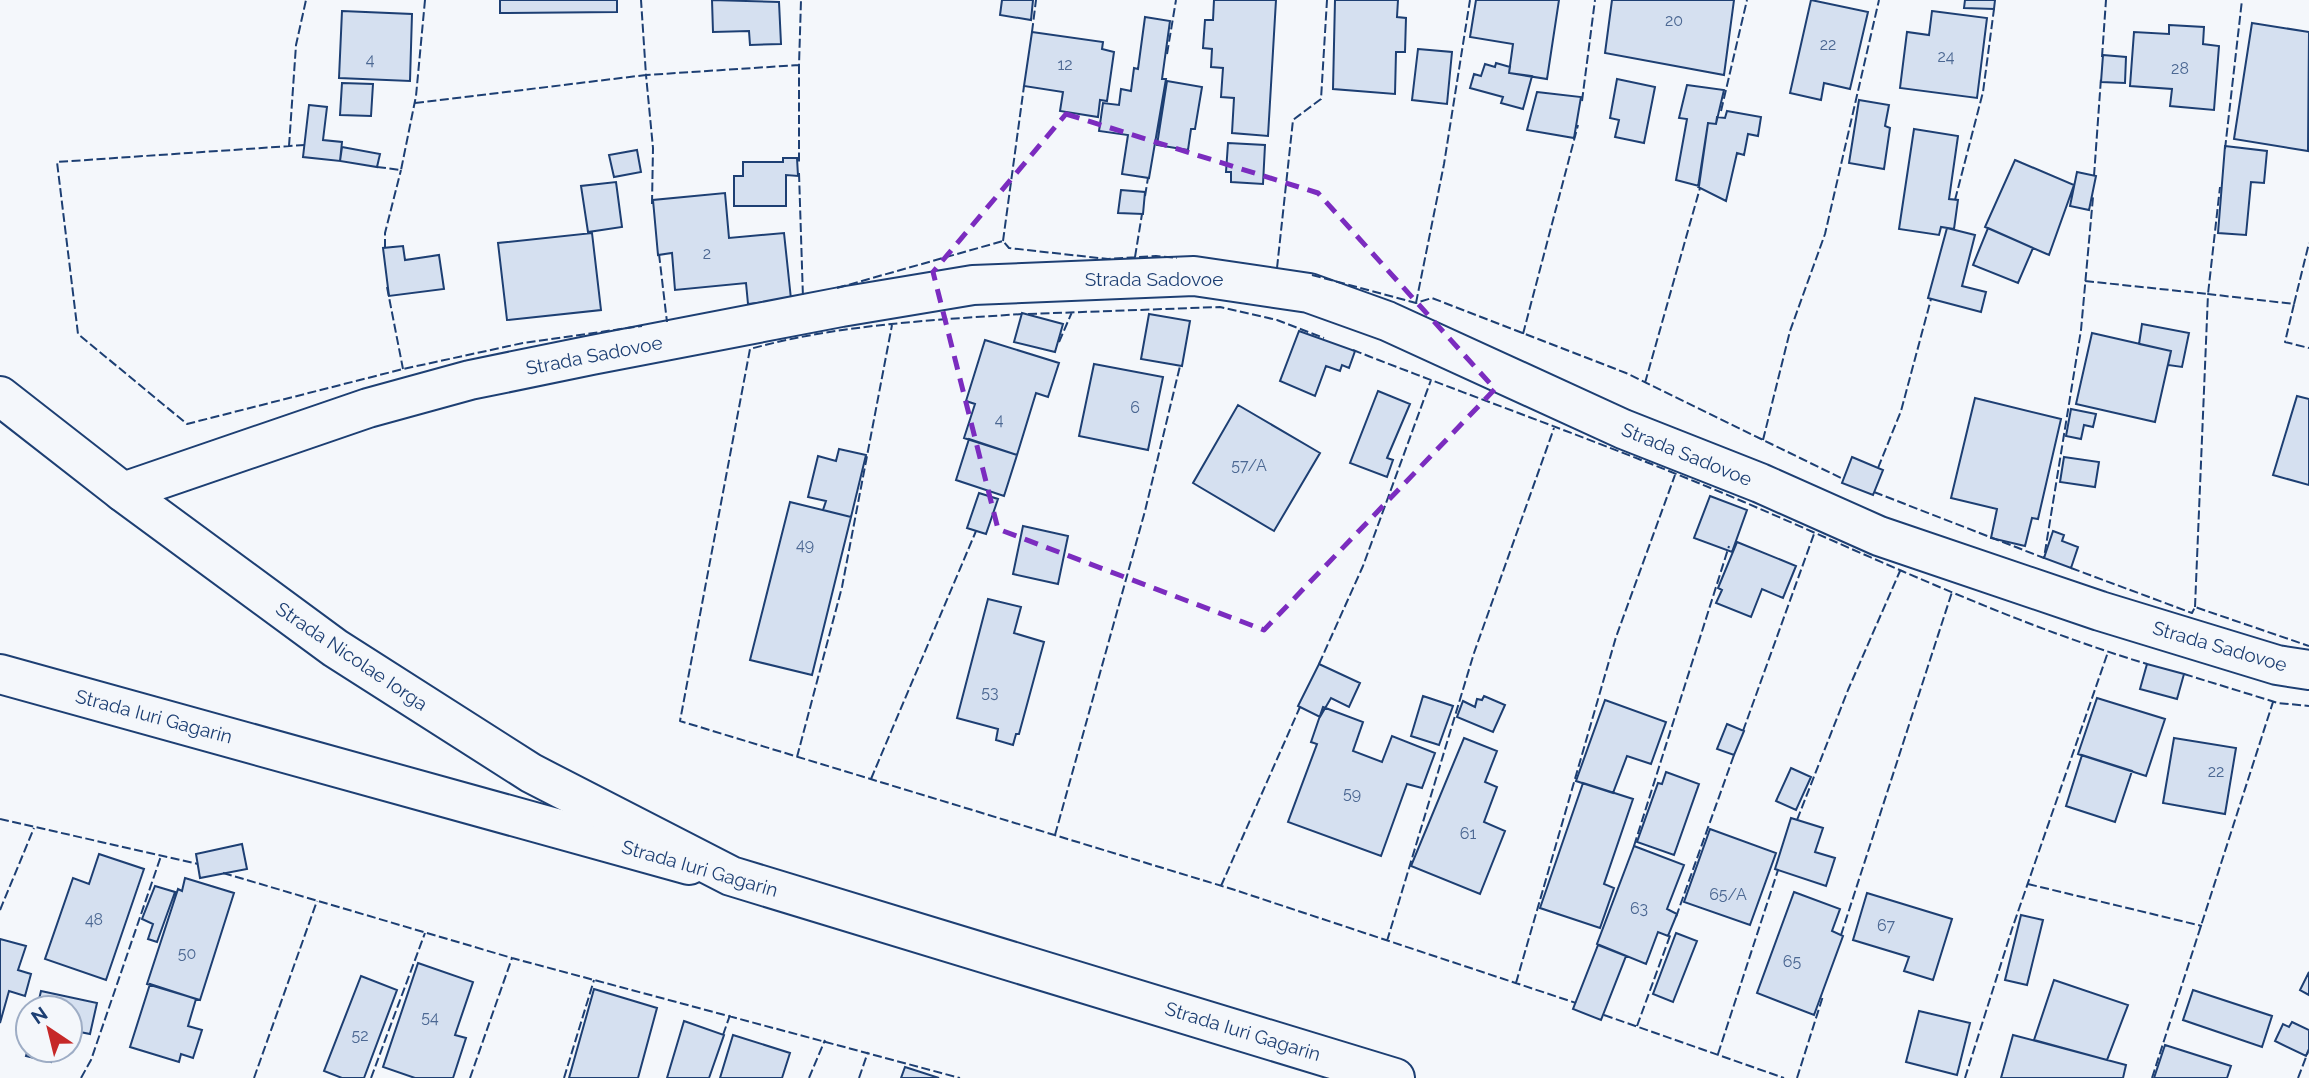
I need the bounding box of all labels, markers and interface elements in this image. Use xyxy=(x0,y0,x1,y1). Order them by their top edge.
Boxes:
house number: 20 xyxy=(1665,11,1683,30)
house number: 22 xyxy=(1820,35,1836,54)
house number: 24 xyxy=(1937,47,1955,66)
house number: 4 xyxy=(366,50,375,69)
house number: 12 xyxy=(1057,55,1073,74)
house number: 28 xyxy=(2171,59,2189,78)
house number: 2 xyxy=(703,244,711,263)
street label: Strada Sadovoe xyxy=(1085,268,1223,290)
street label: Strada Sadovoe xyxy=(524,331,664,379)
house number: 6 xyxy=(1130,398,1140,417)
house number: 4 xyxy=(995,410,1004,429)
street label: Strada Sadovoe xyxy=(1619,418,1755,490)
house number: 57/A xyxy=(1231,456,1267,475)
house number: 49 xyxy=(796,535,814,554)
street label: Strada Nicolae Iorga xyxy=(272,597,432,715)
street label: Strada Sadovoe xyxy=(2150,616,2290,676)
house number: 53 xyxy=(981,683,999,702)
street label: Strada Iuri Gagarin xyxy=(73,684,235,748)
house number: 22 xyxy=(2208,762,2224,781)
house number: 59 xyxy=(1343,784,1361,803)
house number: 61 xyxy=(1460,824,1476,843)
street label: Strada Iuri Gagarin xyxy=(619,835,781,901)
house number: 65/A xyxy=(1709,885,1747,904)
house number: 63 xyxy=(1630,899,1648,918)
house number: 48 xyxy=(85,910,103,929)
house number: 67 xyxy=(1877,916,1896,935)
house number: 50 xyxy=(178,944,196,963)
house number: 65 xyxy=(1783,952,1801,971)
north arrow xyxy=(14,994,84,1064)
street label: Strada Iuri Gagarin xyxy=(1163,997,1323,1065)
text: N xyxy=(27,1002,51,1028)
house number: 54 xyxy=(421,1008,439,1027)
house number: 52 xyxy=(351,1026,369,1045)

